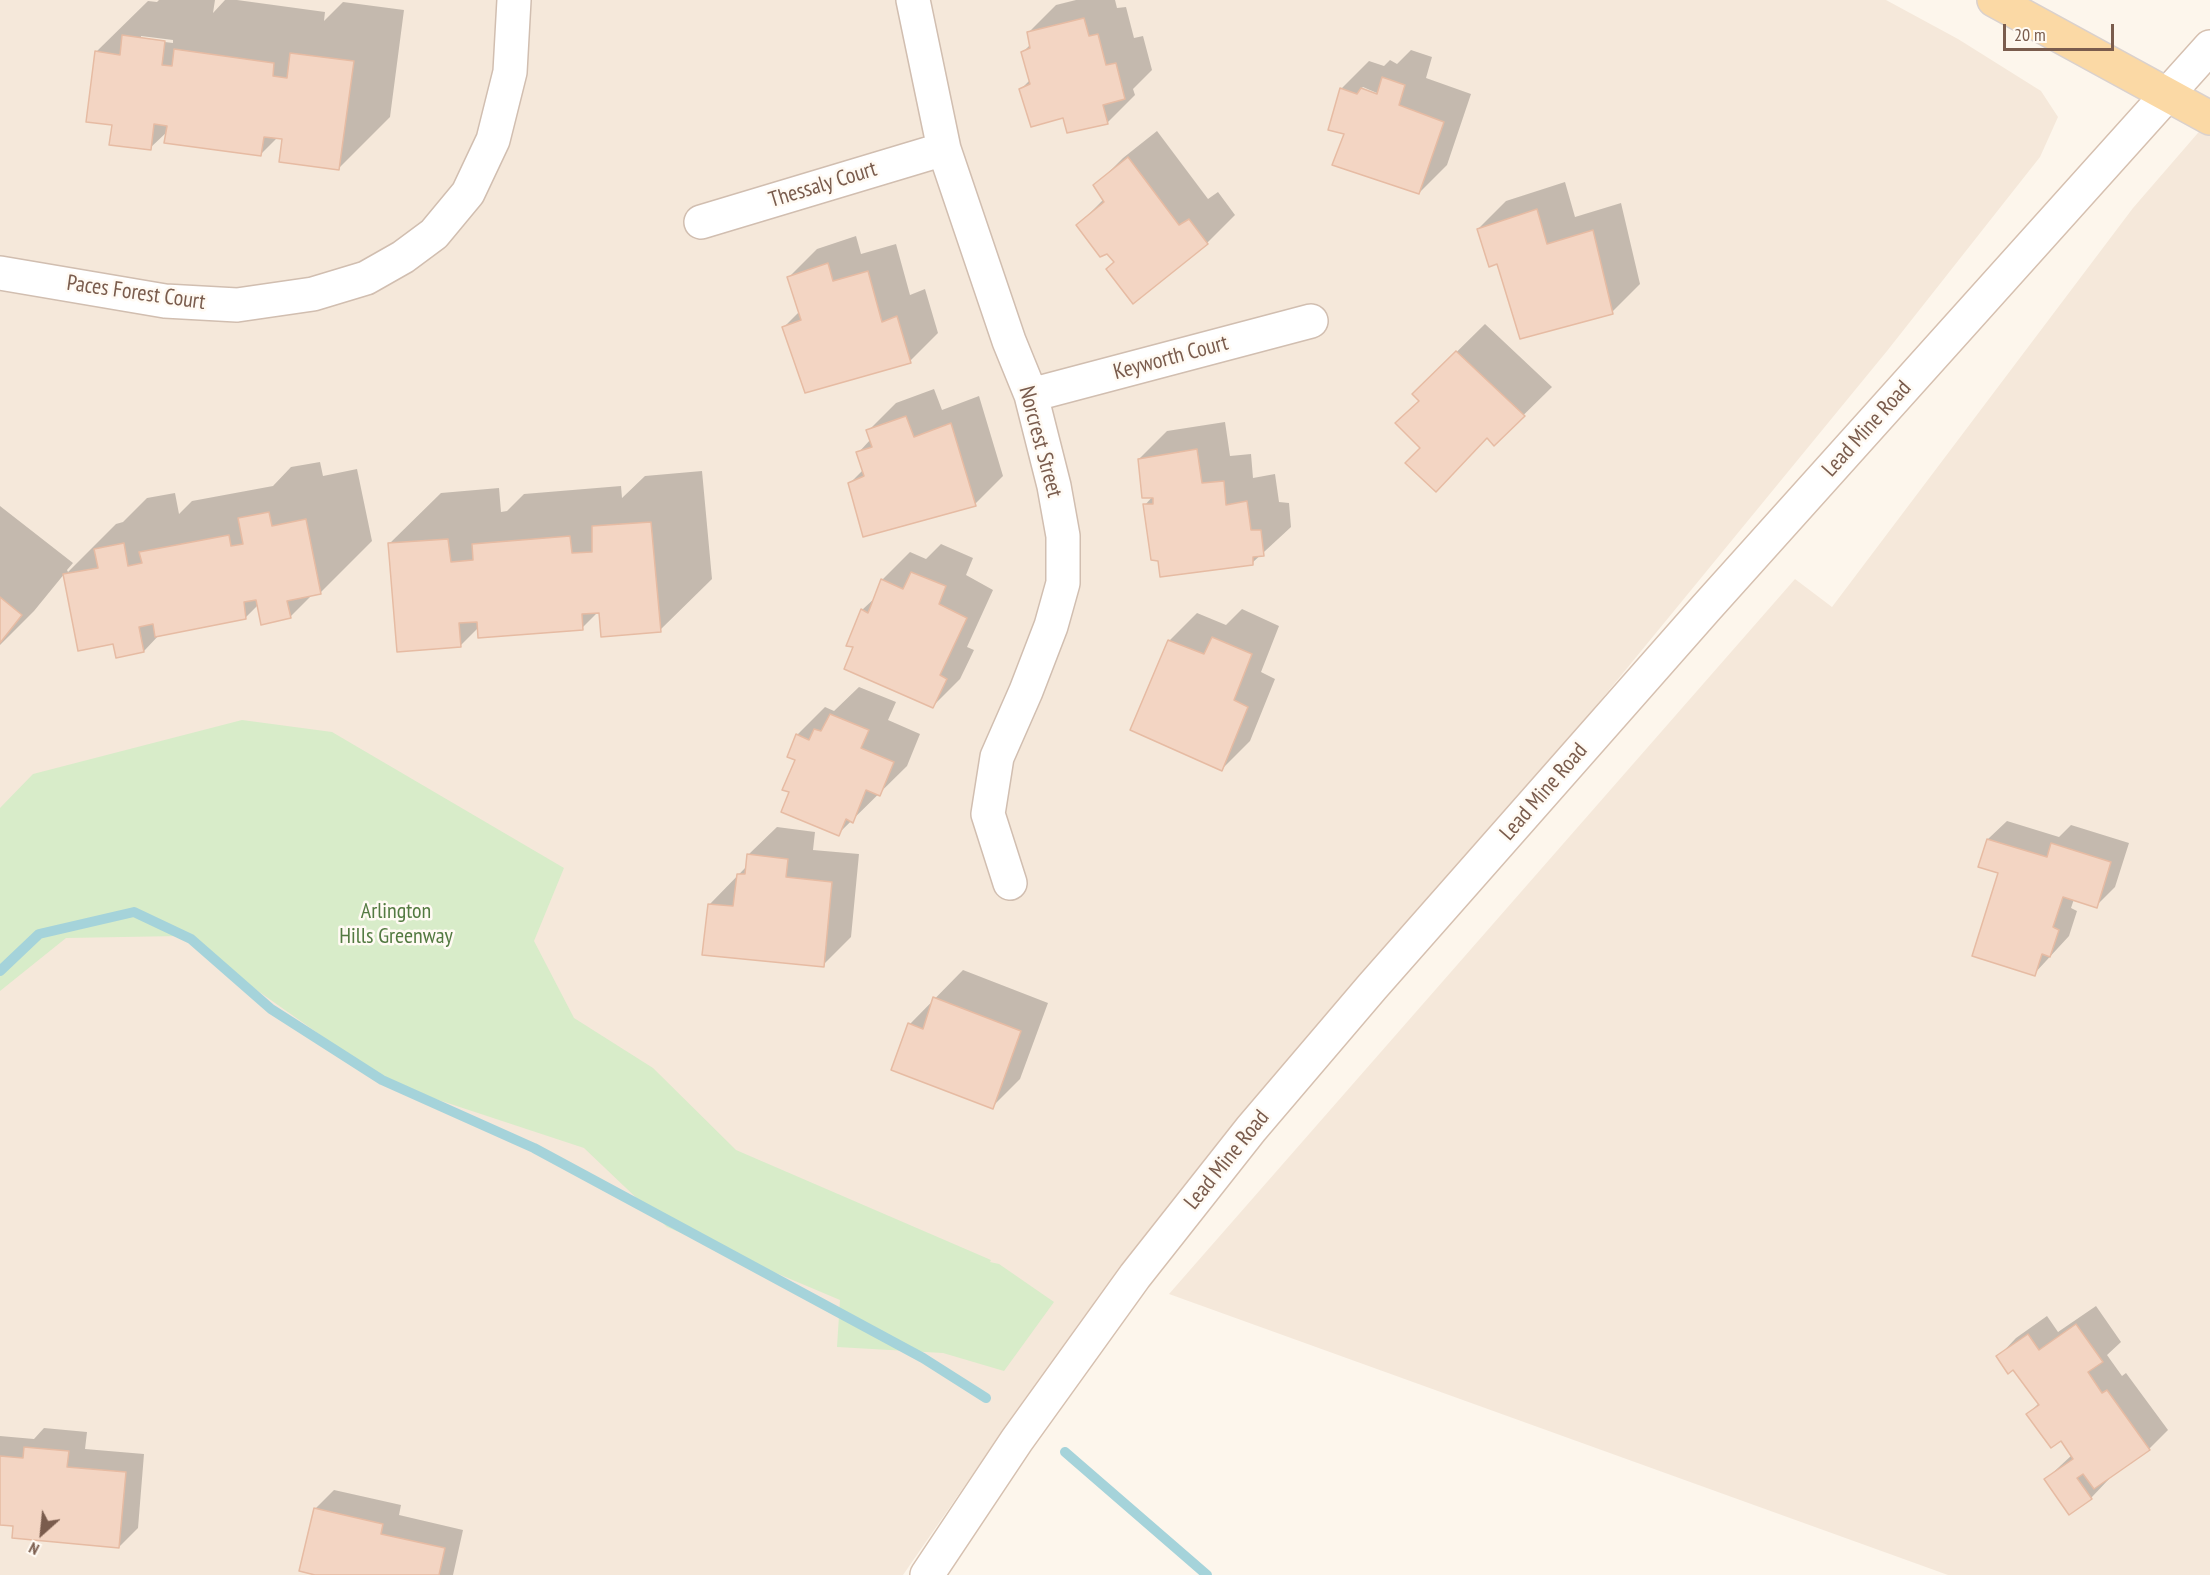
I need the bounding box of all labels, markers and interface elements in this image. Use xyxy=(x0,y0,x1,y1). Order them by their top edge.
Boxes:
scale bar xyxy=(2006,12,2117,50)
text: 20 m xyxy=(2014,23,2046,46)
street label: Thessaly Court xyxy=(766,156,880,214)
street label: Paces Forest Court xyxy=(65,270,207,316)
street label: Keyworth Court xyxy=(1111,330,1231,386)
street label: Lead Mine Road xyxy=(1817,376,1917,482)
street label: Norcrest Street xyxy=(1012,384,1068,500)
street label: Lead Mine Road xyxy=(1495,738,1593,846)
park label: Arlington Hills Greenway xyxy=(339,899,453,950)
street label: Lead Mine Road xyxy=(1179,1105,1275,1215)
north arrow xyxy=(12,1503,72,1563)
text: N xyxy=(25,1538,42,1560)

